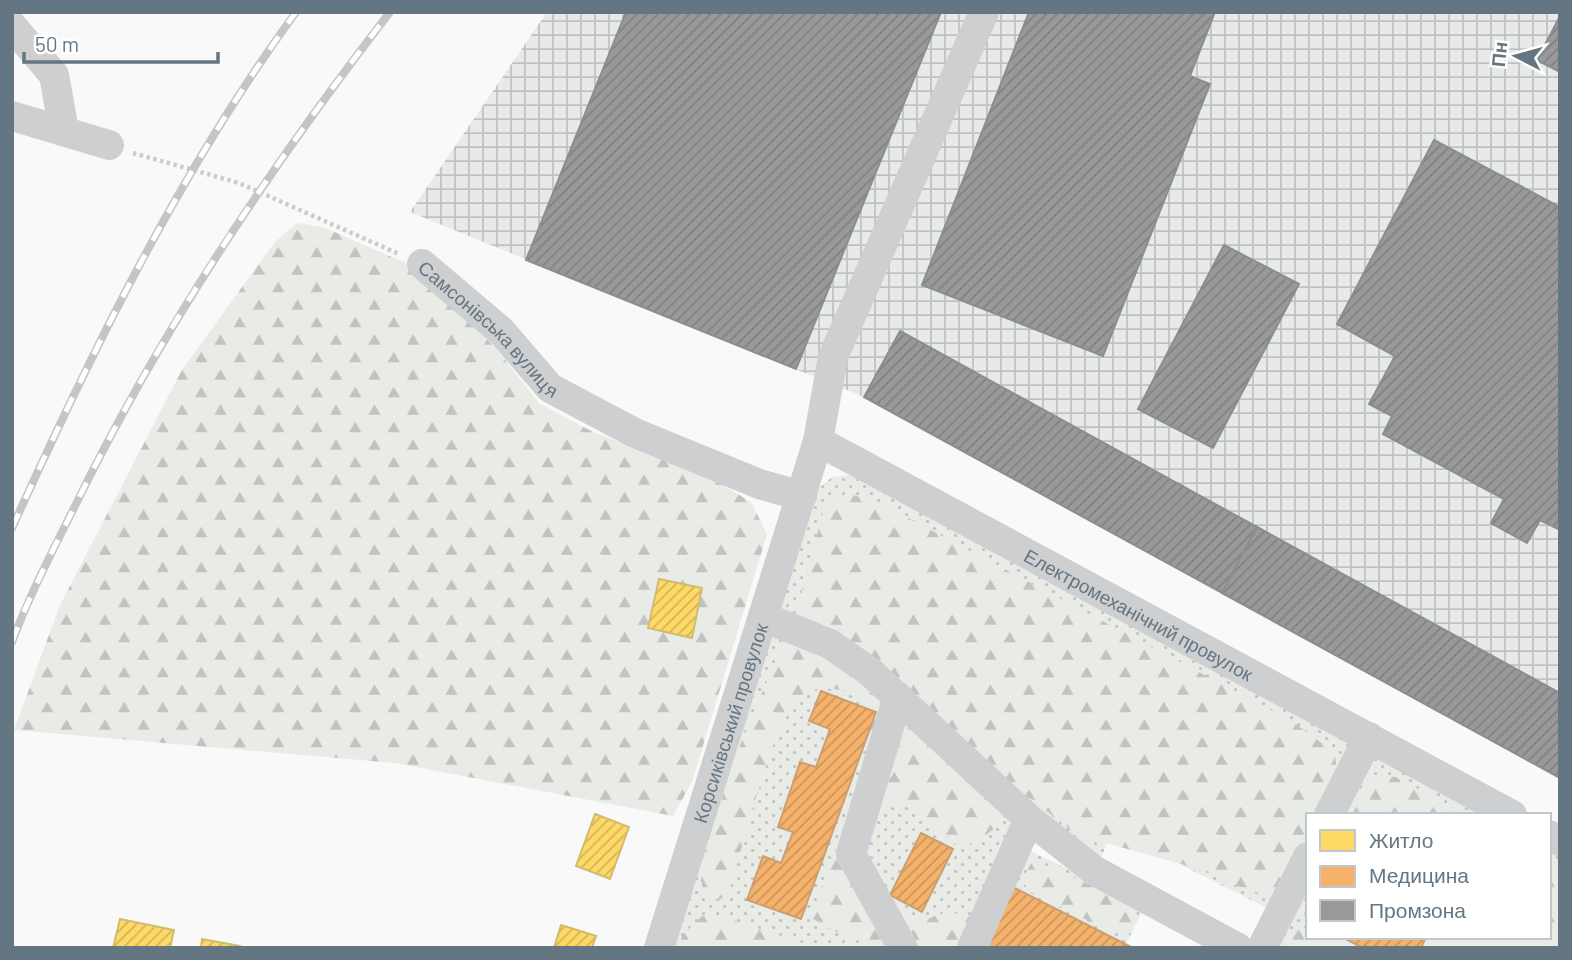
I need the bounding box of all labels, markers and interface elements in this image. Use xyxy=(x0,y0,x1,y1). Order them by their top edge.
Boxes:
scale bar xyxy=(24,21,219,65)
north arrow xyxy=(1481,21,1551,91)
text: 50 m xyxy=(35,31,79,56)
text: Пн xyxy=(1486,40,1511,68)
street label: Самсонівська вулиця xyxy=(414,255,562,402)
street label: Електромеханічний провулок xyxy=(1021,543,1258,685)
street label: Корсиківський провулок xyxy=(688,619,772,825)
legend xyxy=(1306,813,1551,939)
text: Житло xyxy=(1369,827,1433,852)
text: Медицина xyxy=(1369,862,1469,887)
text: Промзона xyxy=(1369,897,1466,922)

